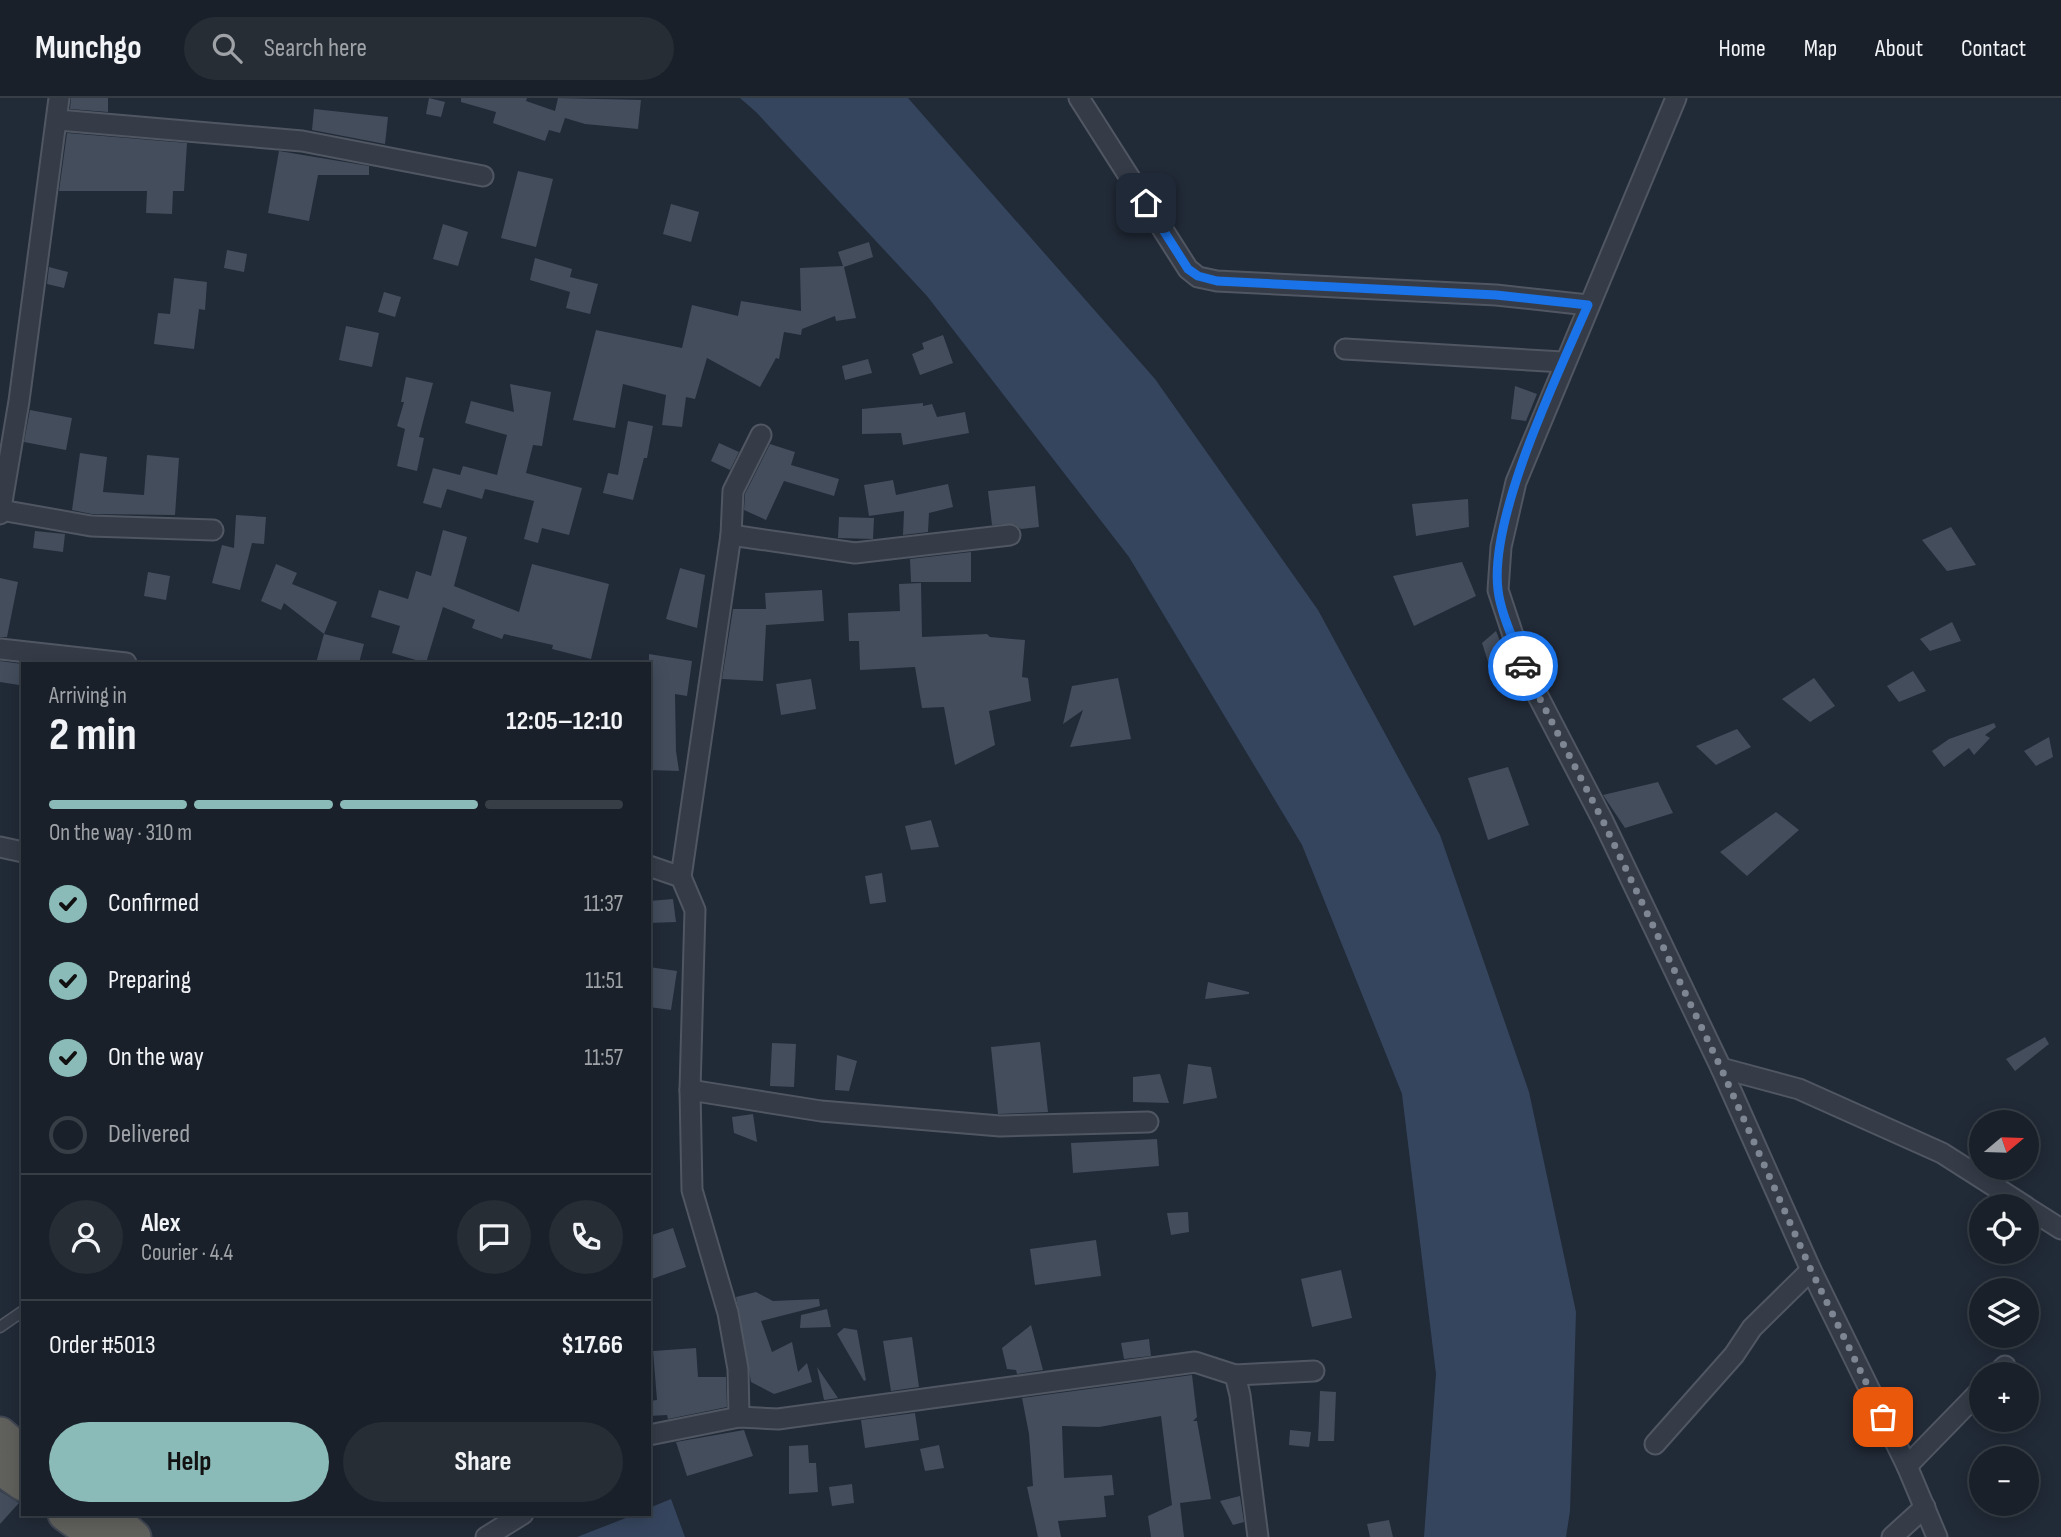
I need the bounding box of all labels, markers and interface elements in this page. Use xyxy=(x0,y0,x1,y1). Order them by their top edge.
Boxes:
search box xyxy=(184,17,674,80)
text: Munchgo xyxy=(35,28,142,68)
icon: search xyxy=(208,29,246,67)
text: Search here xyxy=(264,33,367,64)
text: Home xyxy=(1718,34,1766,63)
text: Map xyxy=(1804,34,1837,63)
text: About xyxy=(1875,34,1923,63)
text: Contact xyxy=(1961,34,2026,63)
pin xyxy=(1116,173,1176,233)
icon: home xyxy=(1127,184,1165,222)
courier xyxy=(1488,631,1558,701)
icon: car xyxy=(1504,647,1542,685)
text: Arriving in xyxy=(49,682,127,710)
text: 12:05–12:10 xyxy=(506,706,623,737)
text: 2 min xyxy=(49,708,137,763)
text: On the way · 310 m xyxy=(49,819,192,847)
icon: check xyxy=(49,885,87,923)
text: Confirmed xyxy=(108,888,199,919)
text: 11:37 xyxy=(584,890,623,918)
icon: check xyxy=(49,962,87,1000)
text: Preparing xyxy=(108,965,191,996)
text: 11:51 xyxy=(585,967,623,995)
icon: check xyxy=(49,1039,87,1077)
text: On the way xyxy=(108,1042,204,1073)
text: 11:57 xyxy=(584,1044,623,1072)
north arrow xyxy=(1969,1110,2039,1180)
map controls xyxy=(1969,1110,2039,1516)
text: Delivered xyxy=(108,1119,190,1150)
button: locate xyxy=(1969,1194,2039,1264)
button: person xyxy=(49,1200,123,1274)
button: chat xyxy=(457,1200,531,1274)
button: phone xyxy=(549,1200,623,1274)
text: Alex xyxy=(141,1208,181,1239)
text: Courier · 4.4 xyxy=(141,1239,233,1267)
button: layers xyxy=(1969,1278,2039,1348)
text: Order #5013 xyxy=(49,1330,156,1361)
text: $17.66 xyxy=(561,1330,623,1361)
button: + xyxy=(1969,1362,2039,1432)
pin xyxy=(1853,1387,1913,1447)
icon: bag xyxy=(1864,1398,1902,1436)
button: Help xyxy=(49,1422,329,1502)
button: Share xyxy=(343,1422,623,1502)
button: − xyxy=(1969,1446,2039,1516)

